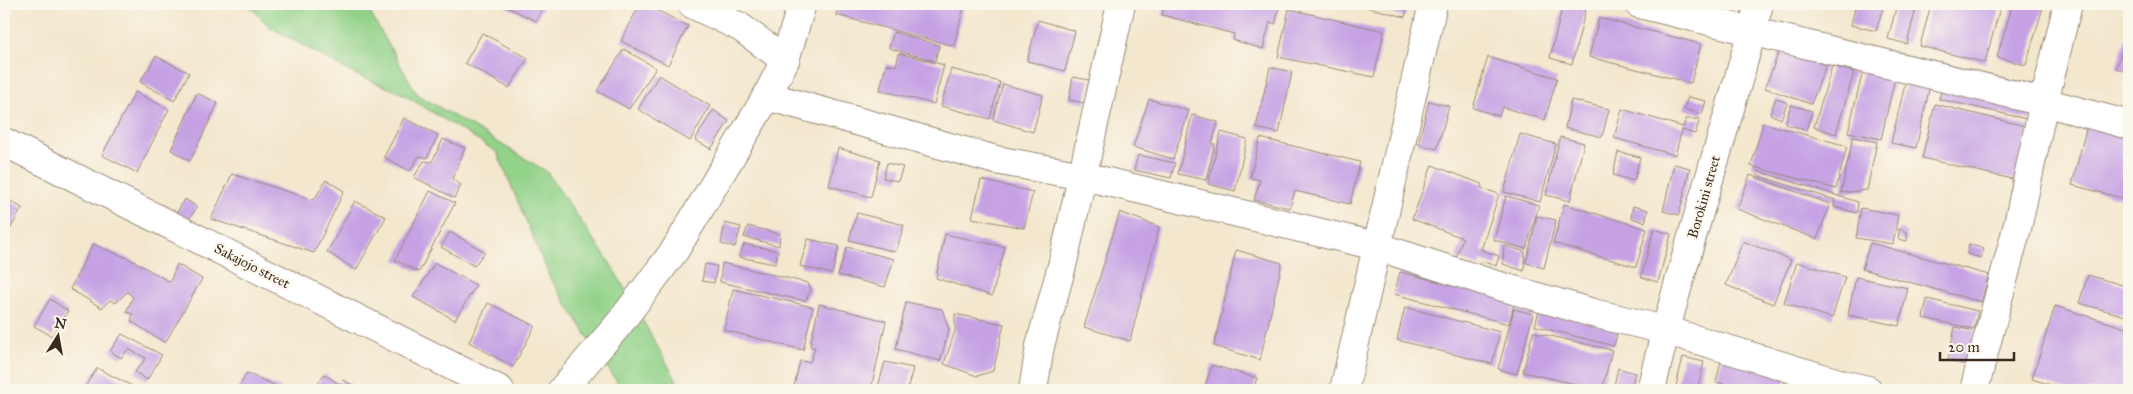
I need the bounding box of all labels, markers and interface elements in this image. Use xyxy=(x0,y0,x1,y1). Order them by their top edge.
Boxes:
street label: Borokini street xyxy=(1684,154,1724,240)
street label: Sakajojo street xyxy=(211,240,293,292)
north arrow xyxy=(32,312,82,362)
text: N xyxy=(53,314,68,333)
scale bar xyxy=(1940,329,2014,361)
text: 20 m xyxy=(1948,338,1980,356)

